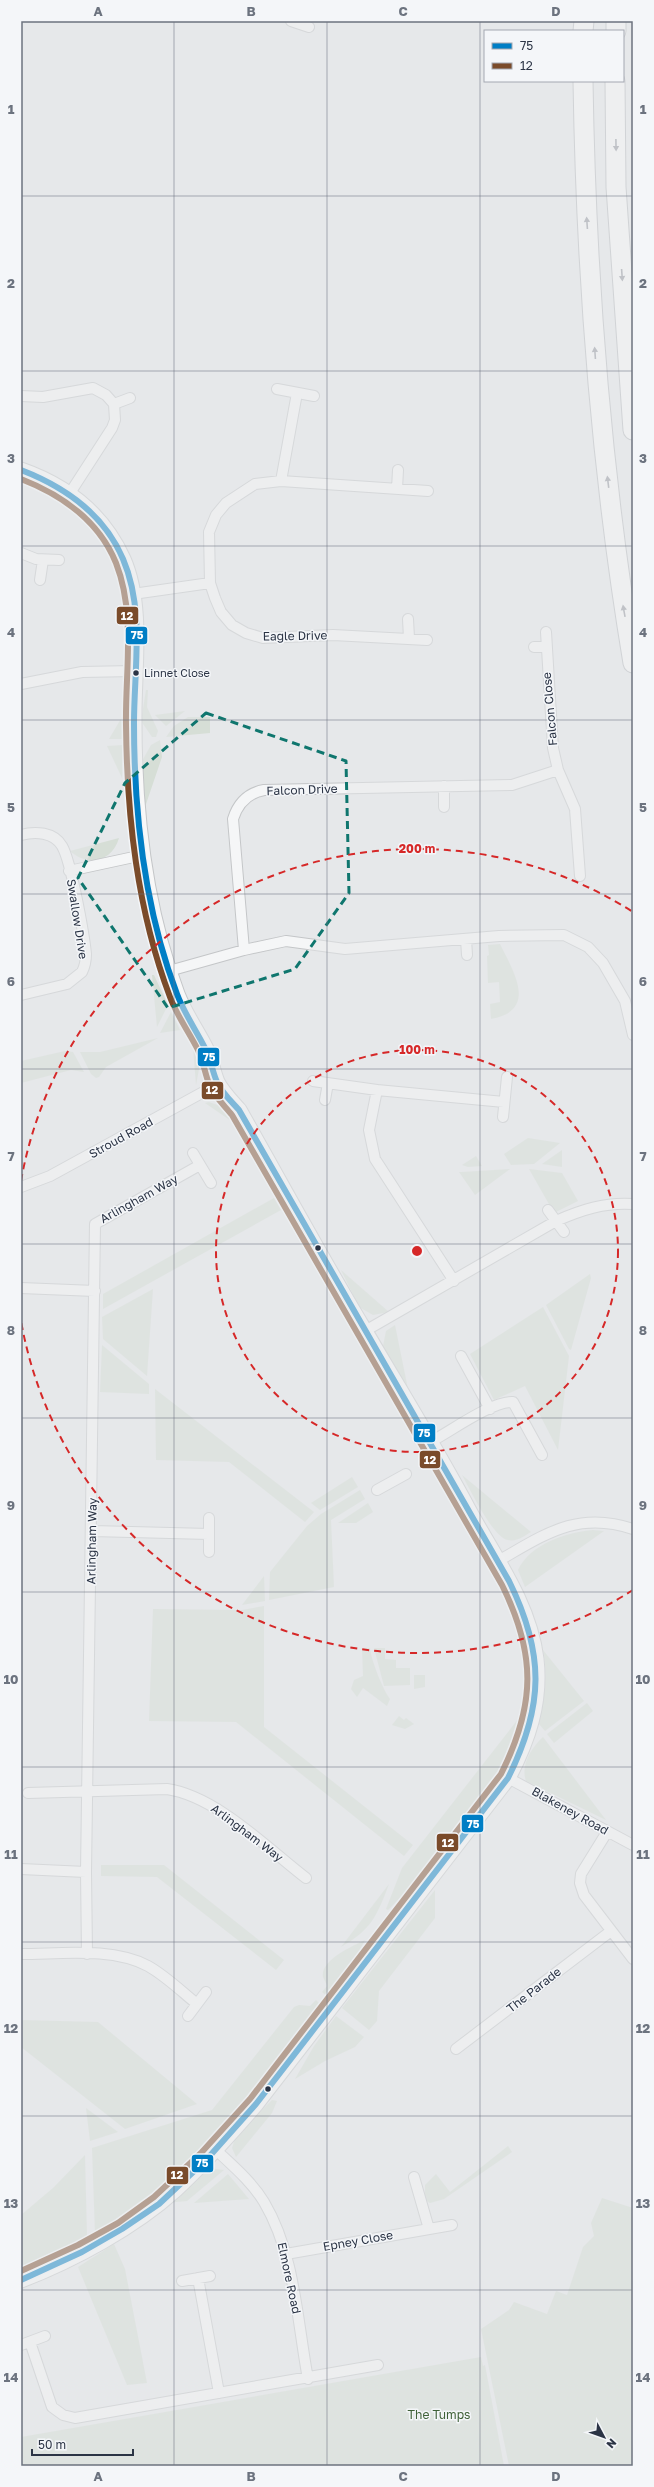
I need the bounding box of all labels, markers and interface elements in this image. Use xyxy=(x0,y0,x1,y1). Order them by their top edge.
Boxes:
text: A xyxy=(93,3,103,19)
text: B xyxy=(246,3,256,19)
text: C xyxy=(398,3,408,19)
text: D xyxy=(551,3,561,19)
legend xyxy=(484,30,624,82)
text: 75 xyxy=(520,38,533,53)
text: 12 xyxy=(520,58,533,73)
text: 1 xyxy=(8,101,15,117)
text: 1 xyxy=(640,101,647,117)
one-way arrow xyxy=(612,139,619,151)
one-way arrow xyxy=(583,217,590,229)
one-way arrow xyxy=(618,269,625,281)
text: 2 xyxy=(7,275,15,291)
text: 2 xyxy=(639,275,647,291)
one-way arrow xyxy=(592,347,599,359)
text: 3 xyxy=(7,450,15,466)
text: 3 xyxy=(639,450,647,466)
one-way arrow xyxy=(605,476,611,488)
one-way arrow xyxy=(621,605,627,617)
line badge: 12 xyxy=(116,606,139,625)
text: 12 xyxy=(121,609,133,622)
text: 4 xyxy=(7,624,15,640)
text: 4 xyxy=(639,624,647,640)
line badge: 75 xyxy=(125,626,148,645)
street label: Eagle Drive xyxy=(262,627,328,644)
text: 75 xyxy=(131,628,144,641)
place label: Linnet Close xyxy=(144,666,210,679)
marker: Linnet Close xyxy=(131,668,141,678)
street label: Falcon Close xyxy=(539,672,560,747)
street label: Falcon Drive xyxy=(266,781,338,798)
text: 5 xyxy=(7,799,15,815)
text: 5 xyxy=(639,799,647,815)
text: 200 m xyxy=(399,841,435,856)
street label: Swallow Drive xyxy=(64,878,91,960)
text: 6 xyxy=(7,973,15,989)
text: 6 xyxy=(639,973,647,989)
text: 100 m xyxy=(399,1042,435,1057)
line badge: 75 xyxy=(197,1047,220,1067)
text: 75 xyxy=(203,1050,216,1063)
line badge: 12 xyxy=(201,1081,224,1100)
text: 12 xyxy=(206,1083,218,1096)
street label: Stroud Road xyxy=(86,1114,155,1161)
text: 7 xyxy=(7,1148,15,1164)
text: 7 xyxy=(639,1148,647,1164)
street label: Arlingham Way xyxy=(97,1171,181,1226)
unlabelled marker xyxy=(313,1243,323,1253)
centre of rings xyxy=(410,1244,424,1258)
text: 8 xyxy=(7,1322,15,1338)
text: 8 xyxy=(639,1322,647,1338)
line badge: 75 xyxy=(413,1423,436,1443)
text: 75 xyxy=(418,1426,431,1439)
line badge: 12 xyxy=(419,1450,441,1469)
text: 12 xyxy=(424,1453,436,1466)
text: 9 xyxy=(7,1497,15,1513)
street label: Arlingham Way xyxy=(83,1497,100,1584)
text: 9 xyxy=(639,1497,647,1513)
text: 10 xyxy=(3,1671,19,1687)
text: 10 xyxy=(635,1671,651,1687)
street label: Blakeney Road xyxy=(529,1783,611,1838)
street label: Arlingham Way xyxy=(208,1801,287,1865)
line badge: 75 xyxy=(461,1814,484,1833)
text: 75 xyxy=(467,1817,480,1830)
line badge: 12 xyxy=(436,1833,459,1852)
text: 12 xyxy=(442,1836,454,1849)
text: 11 xyxy=(4,1846,18,1862)
text: 11 xyxy=(636,1846,650,1862)
street label: The Parade xyxy=(503,1964,564,2016)
text: 12 xyxy=(4,2020,18,2036)
text: 12 xyxy=(636,2020,650,2036)
unlabelled marker xyxy=(263,2084,273,2094)
line badge: 75 xyxy=(191,2154,214,2173)
text: 75 xyxy=(196,2156,209,2169)
line badge: 12 xyxy=(166,2166,189,2185)
text: 12 xyxy=(171,2168,183,2181)
text: 13 xyxy=(4,2195,18,2211)
text: 13 xyxy=(636,2195,650,2211)
street label: Epney Close xyxy=(322,2227,394,2254)
street label: Elmore Road xyxy=(275,2241,304,2315)
text: 14 xyxy=(4,2369,18,2385)
text: 14 xyxy=(636,2369,650,2385)
park label: The Tumps xyxy=(408,2407,470,2422)
north arrow xyxy=(584,2417,624,2457)
scale bar xyxy=(32,2431,133,2457)
text: N xyxy=(604,2436,620,2451)
text: 50 m xyxy=(38,2437,66,2452)
text: A xyxy=(93,2468,103,2484)
text: B xyxy=(246,2468,256,2484)
text: C xyxy=(398,2468,408,2484)
text: D xyxy=(551,2468,561,2484)

